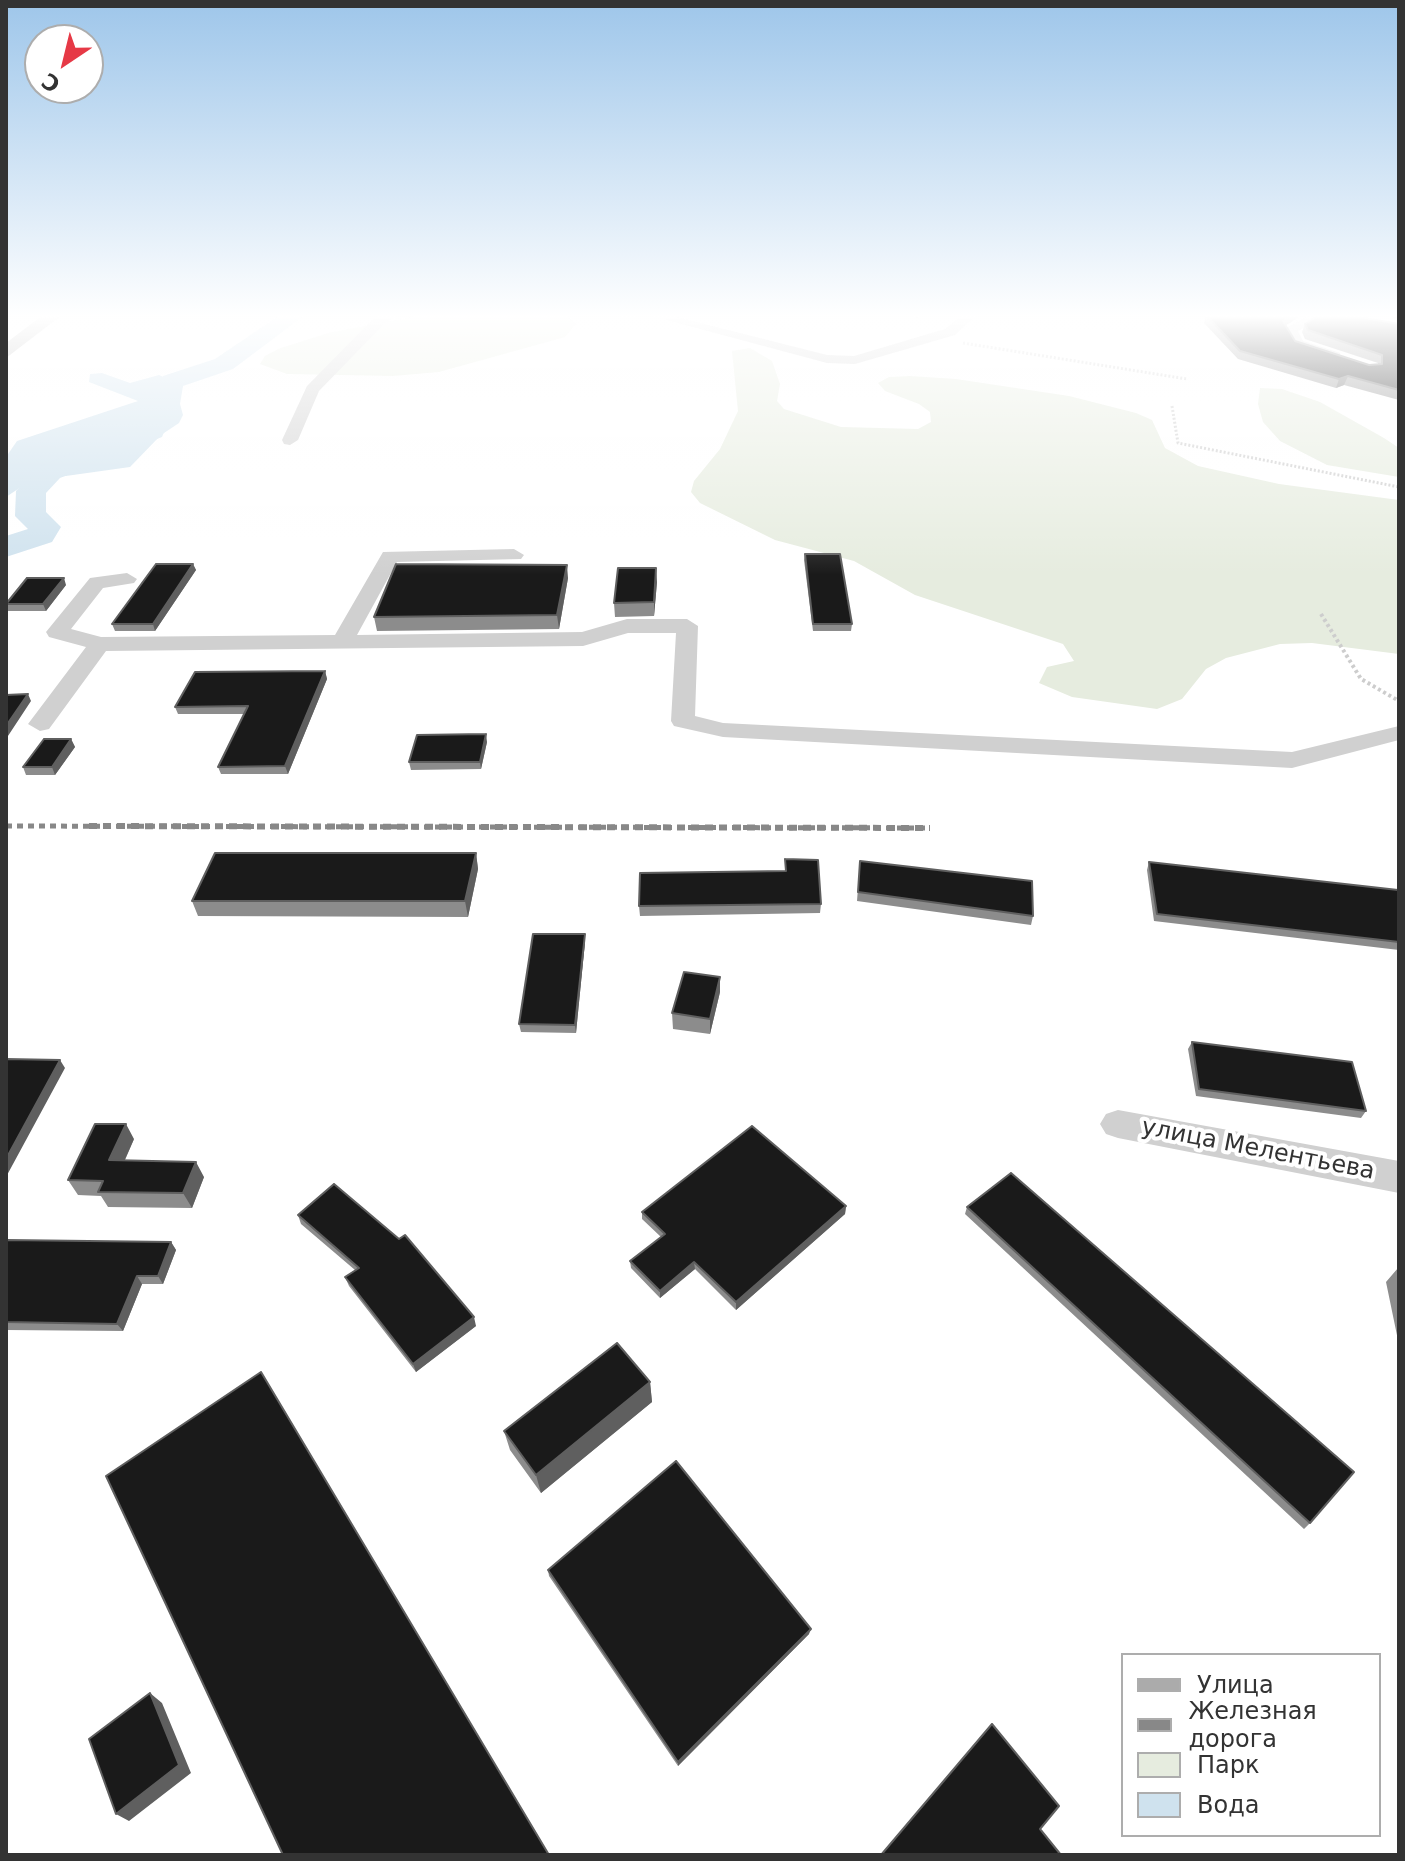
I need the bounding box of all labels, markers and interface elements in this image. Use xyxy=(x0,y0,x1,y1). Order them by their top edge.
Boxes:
north arrow xyxy=(24,24,104,104)
text: С xyxy=(37,68,65,97)
street label: улица Мелентьева xyxy=(1139,1113,1377,1187)
legend xyxy=(1121,1653,1381,1837)
text: Улица xyxy=(1197,1671,1274,1699)
text: Железная дорога xyxy=(1188,1697,1317,1753)
text: Парк xyxy=(1197,1751,1259,1779)
text: Вода xyxy=(1197,1791,1259,1819)

